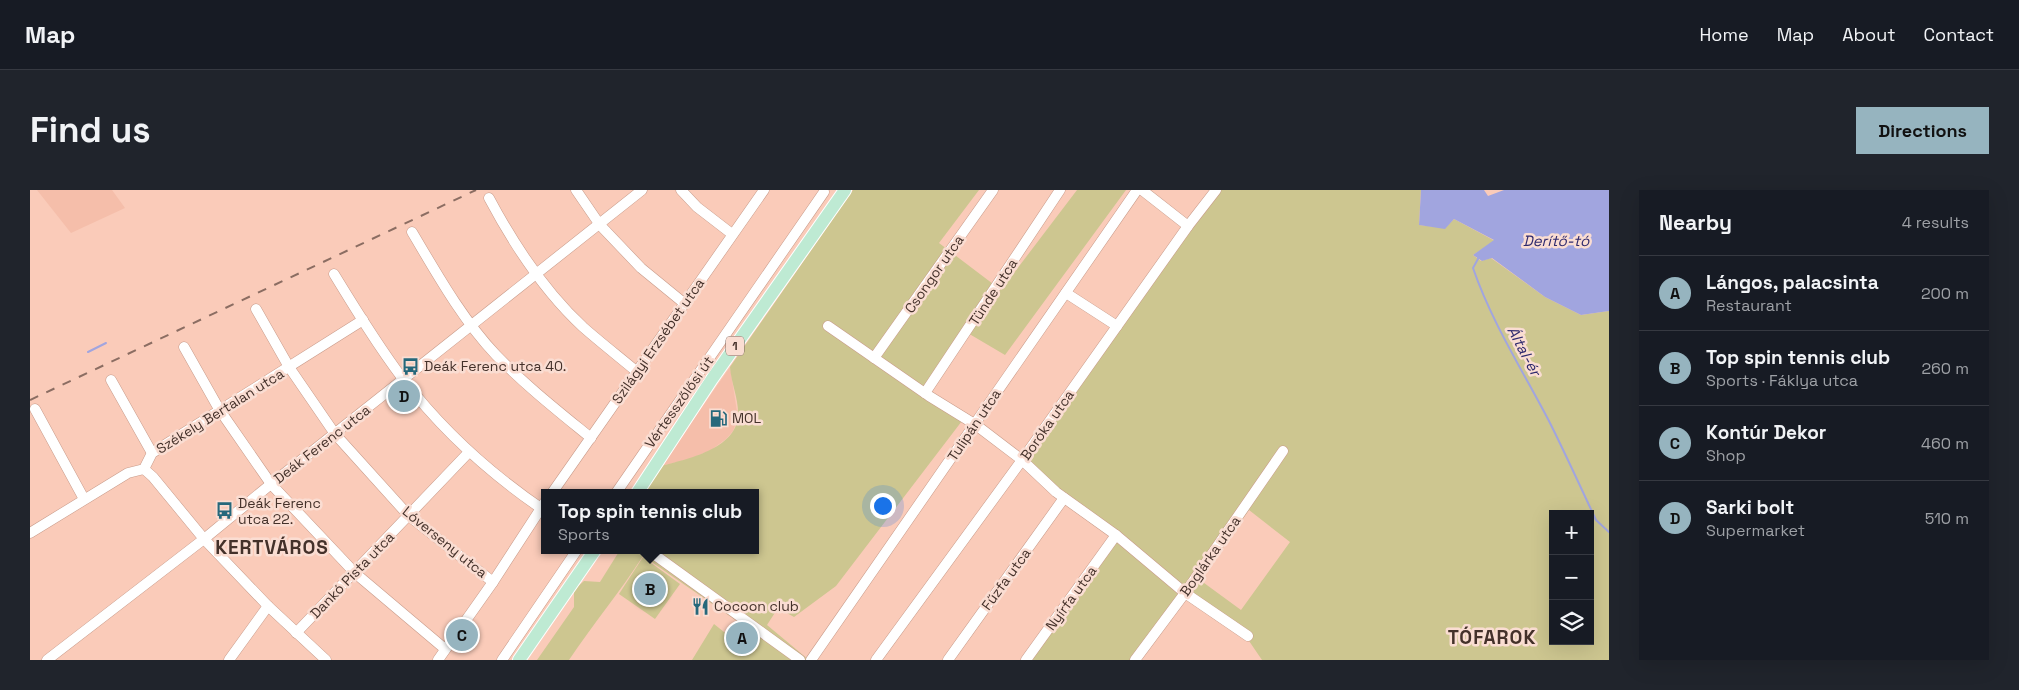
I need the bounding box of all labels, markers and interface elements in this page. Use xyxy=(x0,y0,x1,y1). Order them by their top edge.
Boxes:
text: Map xyxy=(25,19,75,50)
text: Home xyxy=(1700,23,1749,46)
text: Map xyxy=(1777,23,1814,46)
text: About xyxy=(1842,23,1896,46)
text: Contact xyxy=(1924,23,1994,46)
button: Directions xyxy=(1856,107,1989,154)
text: Find us xyxy=(30,108,151,152)
text: Nearby xyxy=(1659,209,1732,236)
text: 4 results xyxy=(1902,212,1969,233)
street label: Csongor utca xyxy=(900,231,968,317)
water label: Derítő-tó xyxy=(1523,231,1590,250)
street label: Tünde utca xyxy=(965,255,1021,329)
text: Lángos, palacsinta xyxy=(1706,270,1879,295)
street label: Szilágyi Erzsébet utca xyxy=(608,275,708,407)
text: A xyxy=(1670,283,1680,304)
text: 200 m xyxy=(1921,283,1969,304)
text: Restaurant xyxy=(1706,295,1792,316)
water label: Által-ér xyxy=(1503,323,1546,380)
road number: 1 xyxy=(726,336,744,356)
text: Top spin tennis club xyxy=(1706,345,1890,370)
street label: Vértesszőlősi út xyxy=(641,353,717,451)
bus stop icon: Deák Ferenc utca 40. xyxy=(400,356,420,376)
place label: Deák Ferenc utca 40. xyxy=(424,357,566,375)
text: B xyxy=(1670,358,1680,379)
text: 260 m xyxy=(1921,358,1969,379)
street label: Székely Bertalan utca xyxy=(153,364,287,458)
text: Sports · Fáklya utca xyxy=(1706,370,1858,391)
pin: D xyxy=(388,377,420,415)
street label: Tulipán utca xyxy=(943,386,1005,464)
street label: Boróka utca xyxy=(1016,386,1078,464)
street label: Deák Ferenc utca xyxy=(270,401,374,487)
fuel station icon: MOL xyxy=(708,408,728,428)
place label: MOL xyxy=(732,409,761,427)
text: Kontúr Dekor xyxy=(1706,420,1826,445)
text: C xyxy=(1670,433,1680,454)
text: 460 m xyxy=(1921,433,1969,454)
text: Shop xyxy=(1706,445,1746,466)
popup xyxy=(541,489,759,554)
your location xyxy=(870,493,896,519)
place label: Deák Ferenc utca 22. xyxy=(238,494,321,528)
text: Sarki bolt xyxy=(1706,495,1794,520)
text: Top spin tennis club xyxy=(558,499,742,524)
bus stop icon: Deák Ferenc utca 22. xyxy=(214,501,234,521)
street label: Lóverseny utca xyxy=(399,502,491,582)
text: D xyxy=(1670,508,1680,529)
text: 510 m xyxy=(1925,508,1969,529)
map controls xyxy=(1549,510,1594,645)
button: + xyxy=(1549,510,1594,555)
street label: Boglárka utca xyxy=(1176,512,1244,600)
text: Supermarket xyxy=(1706,520,1805,541)
text: Sports xyxy=(558,524,610,545)
street label: Dankó Pista utca xyxy=(306,528,398,622)
district label: KERTVÁROS xyxy=(215,535,329,560)
street label: Fűzfa utca xyxy=(977,544,1035,614)
button: − xyxy=(1549,555,1594,600)
street label: Nyírfa utca xyxy=(1042,562,1100,634)
pin: B xyxy=(634,570,666,608)
restaurant icon: Cocoon club xyxy=(690,596,710,616)
place label: Cocoon club xyxy=(714,597,799,615)
button: layers xyxy=(1549,600,1594,645)
pin: C xyxy=(446,616,478,654)
pin: A xyxy=(726,619,758,657)
district label: TÓFAROK xyxy=(1448,625,1536,650)

